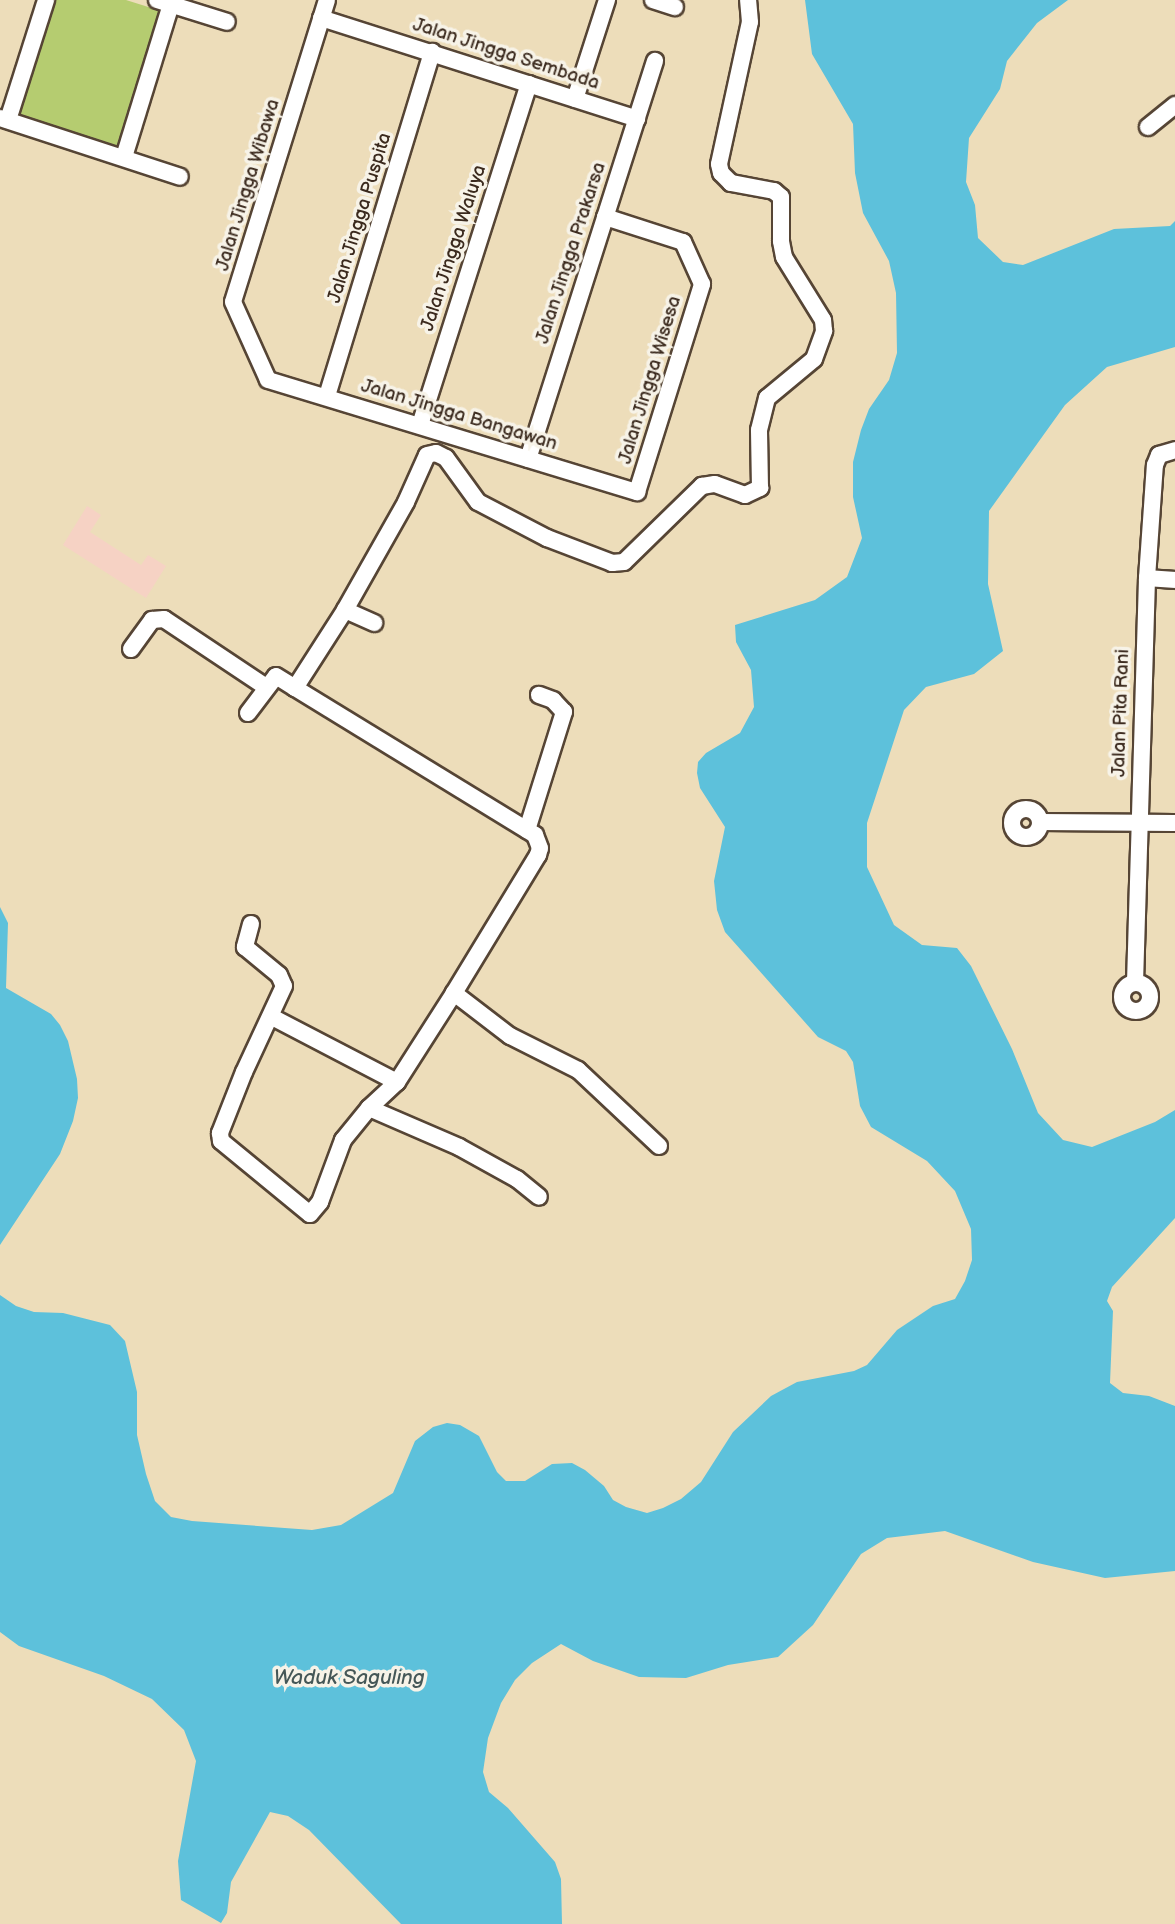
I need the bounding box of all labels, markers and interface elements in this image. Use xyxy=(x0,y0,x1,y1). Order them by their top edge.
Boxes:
street label: Jalan Jingga Sembada xyxy=(409,13,603,95)
street label: Jalan Jingga Wibawa xyxy=(211,96,285,274)
street label: Jalan Jingga Puspita xyxy=(323,130,397,306)
street label: Jalan Jingga Prakarsa xyxy=(531,159,611,347)
street label: Jalan Jingga Waluya xyxy=(416,161,492,335)
street label: Jalan Jingga Wisesa xyxy=(613,293,687,467)
street label: Jalan Jingga Bangawan xyxy=(358,374,560,456)
street label: Jalan Pita Rani xyxy=(1107,649,1135,777)
water label: Waduk Saguling xyxy=(273,1665,425,1691)

